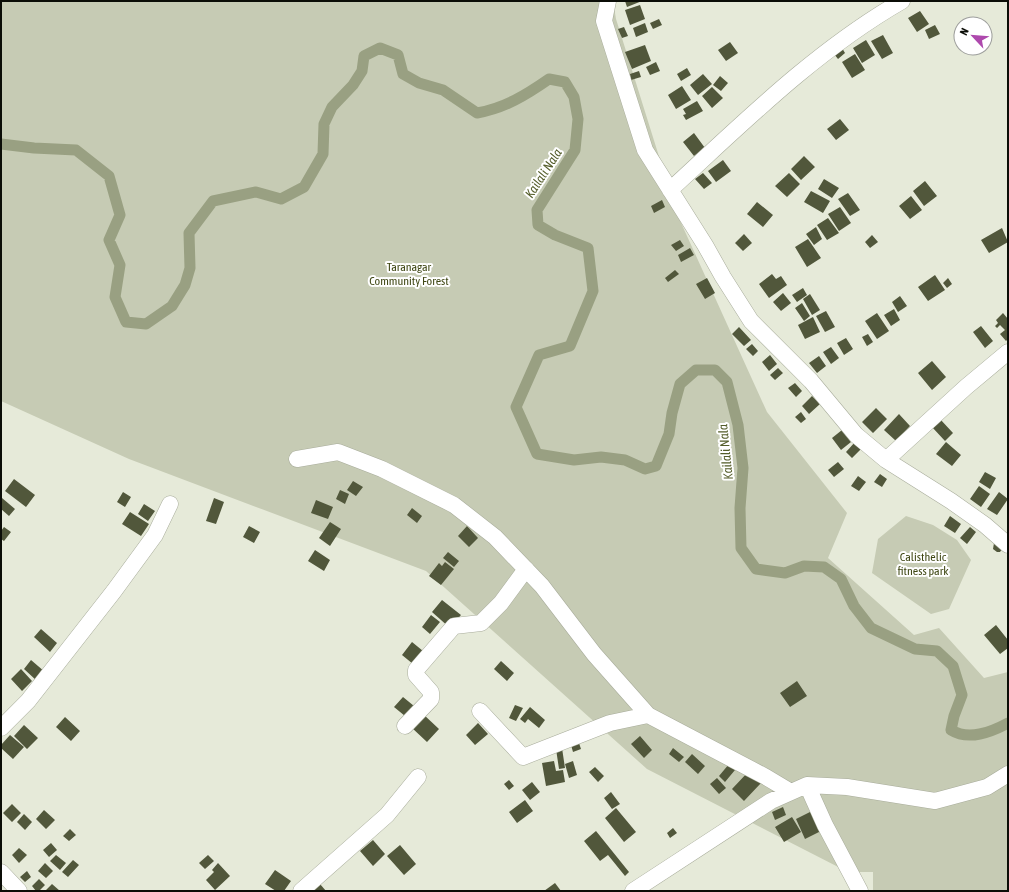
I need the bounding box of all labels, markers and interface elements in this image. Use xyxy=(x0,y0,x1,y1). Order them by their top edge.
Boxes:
north arrow xyxy=(953,16,993,56)
text: N xyxy=(957,26,971,37)
water label: Kailali Nala xyxy=(522,146,565,201)
park label: Taranagar Community Forest xyxy=(369,260,449,288)
water label: Kailali Nala xyxy=(715,423,736,480)
park label: Calisthelic fitness park xyxy=(897,550,949,578)

